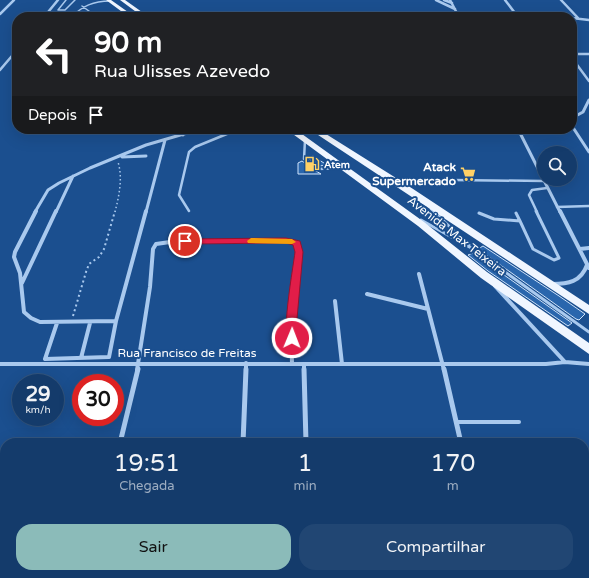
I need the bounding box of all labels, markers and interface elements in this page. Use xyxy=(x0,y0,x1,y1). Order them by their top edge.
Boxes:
text: 90 m xyxy=(94,26,162,60)
icon: left xyxy=(28,28,80,80)
text: Rua Ulisses Azevedo xyxy=(94,60,270,82)
icon: arrive xyxy=(85,104,107,126)
text: Depois xyxy=(28,106,77,124)
map controls xyxy=(537,146,577,186)
button: search xyxy=(537,146,577,186)
fuel station icon: Atem xyxy=(303,155,321,173)
place label: Atem xyxy=(324,159,350,171)
place label: Atack Supermercado xyxy=(372,160,456,189)
supermarket icon: Atack Supermercado xyxy=(459,165,477,183)
street label: Avenida Max Teixeira xyxy=(405,193,509,279)
pin xyxy=(168,224,202,258)
icon: arrive xyxy=(174,230,196,252)
position arrow xyxy=(271,317,313,359)
street label: Rua Francisco de Freitas xyxy=(118,346,257,360)
speed limit sign: 30 xyxy=(72,374,124,426)
text: 29 xyxy=(25,383,51,407)
text: km/h xyxy=(25,404,51,416)
text: 19:51 xyxy=(114,449,180,478)
text: 1 xyxy=(298,449,313,478)
text: 170 xyxy=(430,449,475,478)
text: Chegada xyxy=(119,478,174,494)
text: min xyxy=(294,478,317,494)
text: m xyxy=(447,478,459,494)
button: Sair xyxy=(16,524,291,570)
button: Compartilhar xyxy=(299,524,573,570)

